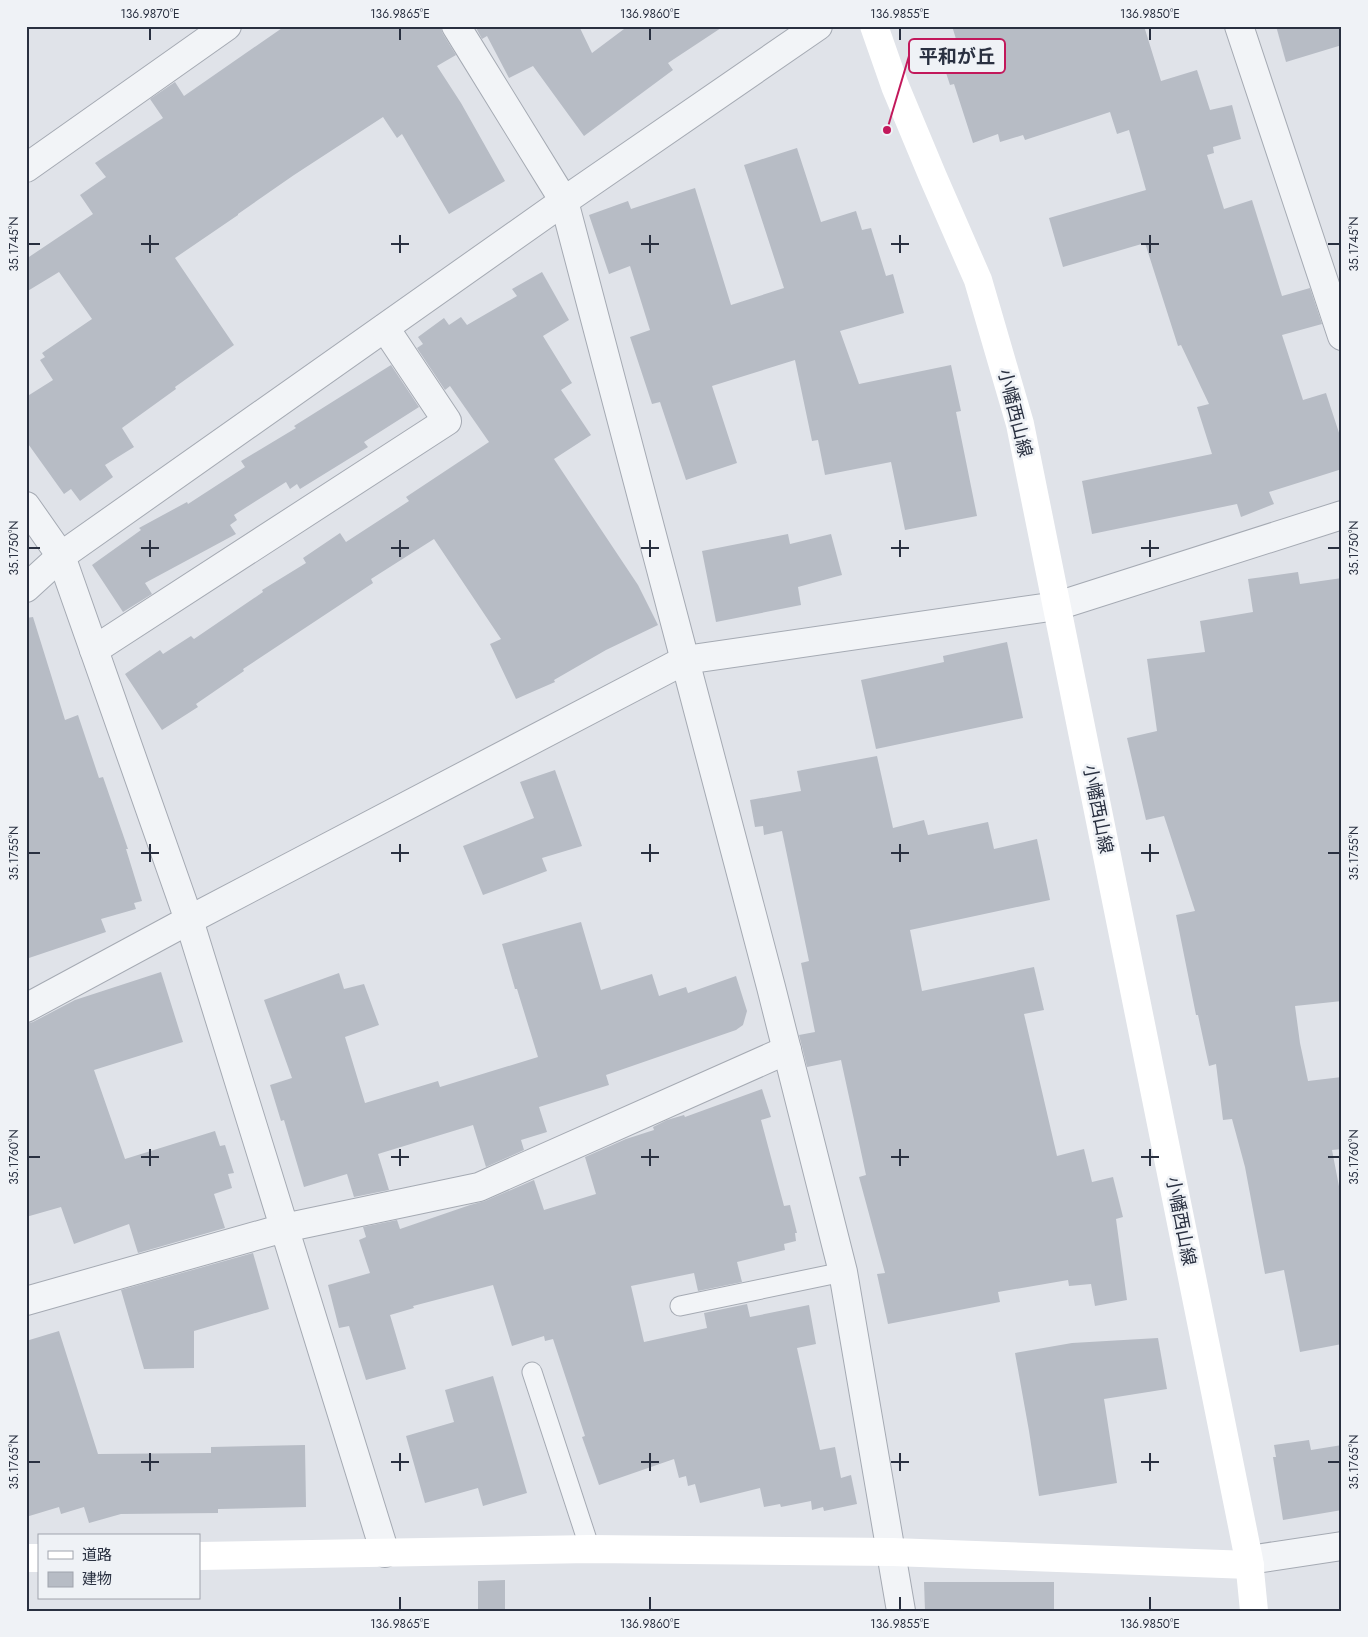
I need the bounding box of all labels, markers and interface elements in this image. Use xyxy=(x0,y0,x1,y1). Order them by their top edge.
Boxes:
text: 136.9870°E xyxy=(120,5,180,23)
text: 136.9865°E xyxy=(370,5,430,23)
text: 136.9860°E xyxy=(620,5,680,23)
text: 136.9855°E xyxy=(870,5,930,23)
text: 136.9850°E xyxy=(1120,5,1180,23)
callout: 平和が丘 xyxy=(909,39,1005,73)
text: 平和が丘 xyxy=(919,43,995,70)
text: 35.1745°N xyxy=(5,216,23,272)
text: 35.1745°N xyxy=(1345,216,1363,272)
street label: 小幡西山線 xyxy=(991,366,1039,460)
text: 35.1750°N xyxy=(5,520,23,576)
text: 35.1750°N xyxy=(1345,520,1363,576)
street label: 小幡西山線 xyxy=(1077,762,1119,856)
text: 35.1755°N xyxy=(5,826,23,880)
text: 35.1755°N xyxy=(1345,826,1363,880)
text: 35.1760°N xyxy=(5,1129,23,1185)
text: 35.1760°N xyxy=(1345,1129,1363,1185)
street label: 小幡西山線 xyxy=(1160,1174,1202,1268)
text: 35.1765°N xyxy=(5,1435,23,1489)
text: 35.1765°N xyxy=(1345,1435,1363,1489)
legend xyxy=(38,1534,200,1600)
text: 道路 xyxy=(82,1544,112,1566)
text: 建物 xyxy=(82,1568,112,1590)
text: 136.9865°E xyxy=(370,1615,430,1633)
text: 136.9860°E xyxy=(620,1615,680,1633)
text: 136.9855°E xyxy=(870,1615,930,1633)
text: 136.9850°E xyxy=(1120,1615,1180,1633)

